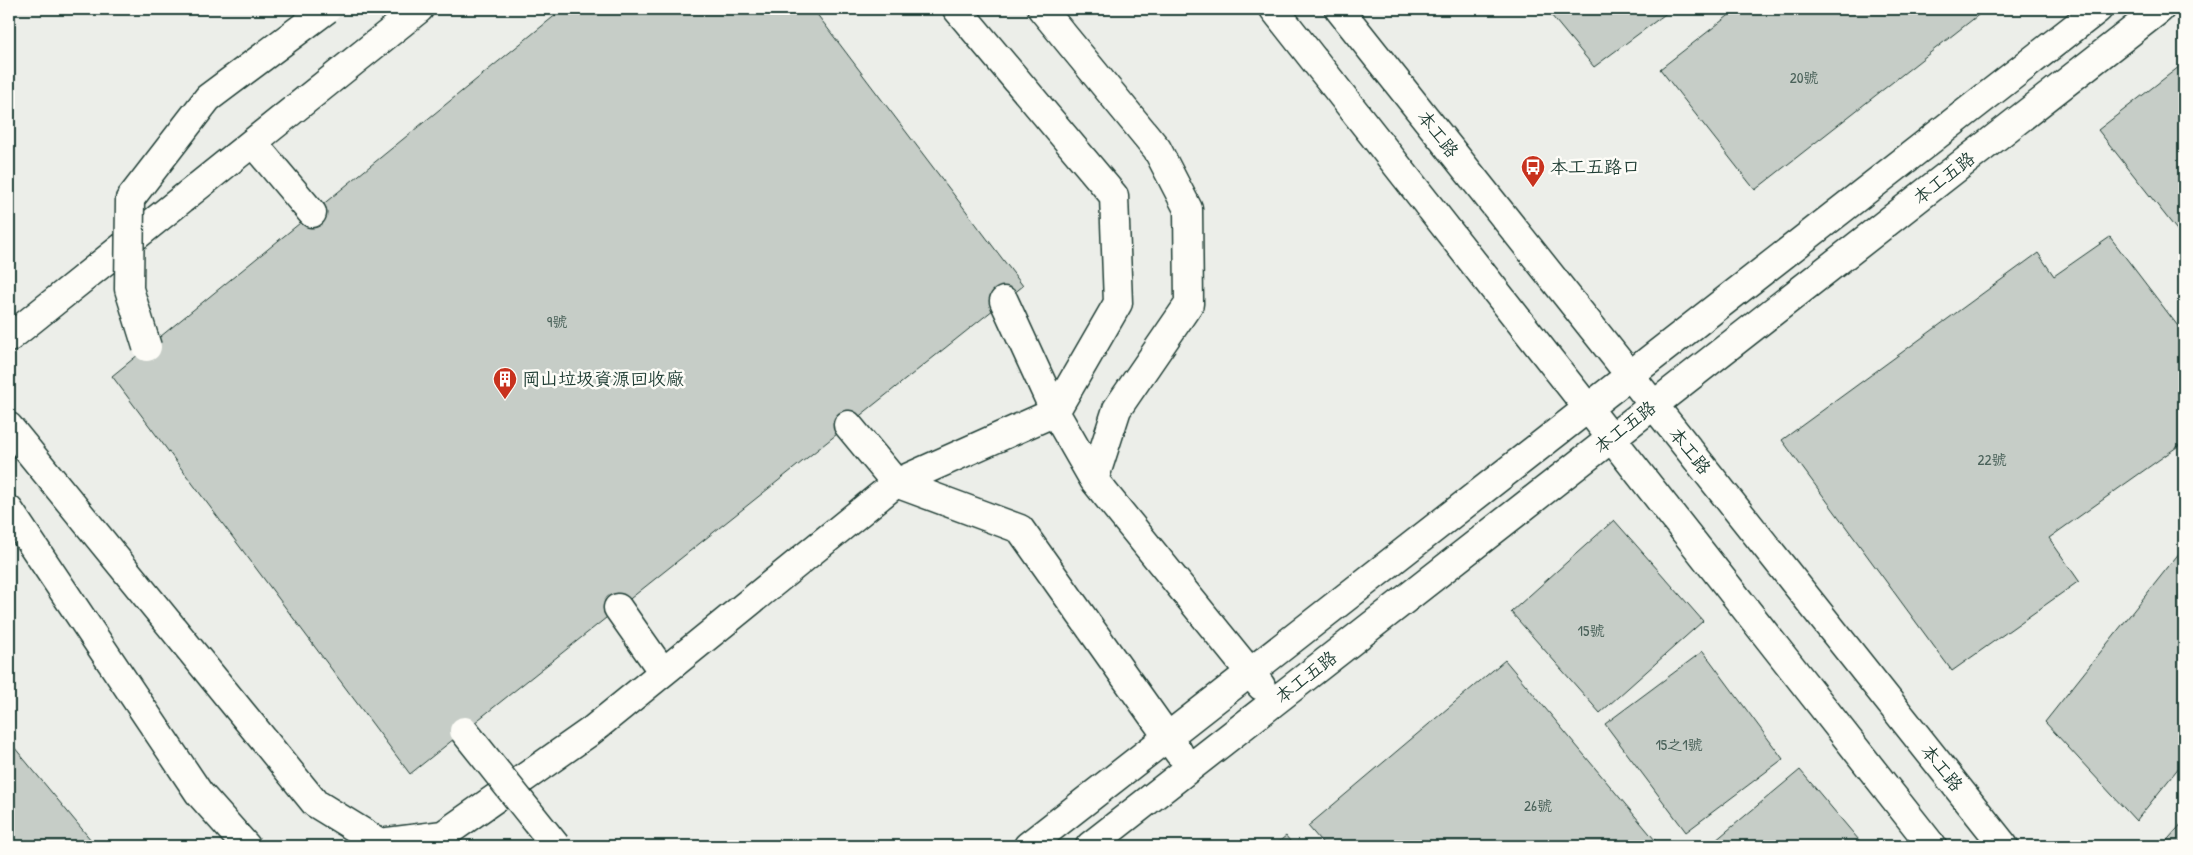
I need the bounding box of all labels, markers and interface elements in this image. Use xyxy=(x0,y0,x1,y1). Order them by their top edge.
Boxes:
house number: 20號 xyxy=(1790,67,1818,88)
street label: 本工路 xyxy=(1412,105,1465,163)
street label: 本工五路 xyxy=(1908,146,1980,210)
bus stop icon: 本工五路口 xyxy=(1520,154,1546,188)
place label: 本工五路口 xyxy=(1550,154,1640,179)
house number: 9號 xyxy=(547,311,567,332)
building icon: 岡山垃圾資源回收廠 xyxy=(492,366,518,400)
place label: 岡山垃圾資源回收廠 xyxy=(522,366,684,391)
street label: 本工五路 xyxy=(1589,395,1661,459)
street label: 本工路 xyxy=(1664,422,1717,480)
house number: 22號 xyxy=(1977,449,2007,470)
house number: 15號 xyxy=(1578,620,1604,641)
street label: 本工五路 xyxy=(1270,645,1342,709)
house number: 15之1號 xyxy=(1655,734,1703,755)
street label: 本工路 xyxy=(1916,739,1969,797)
house number: 26號 xyxy=(1524,795,1552,816)

